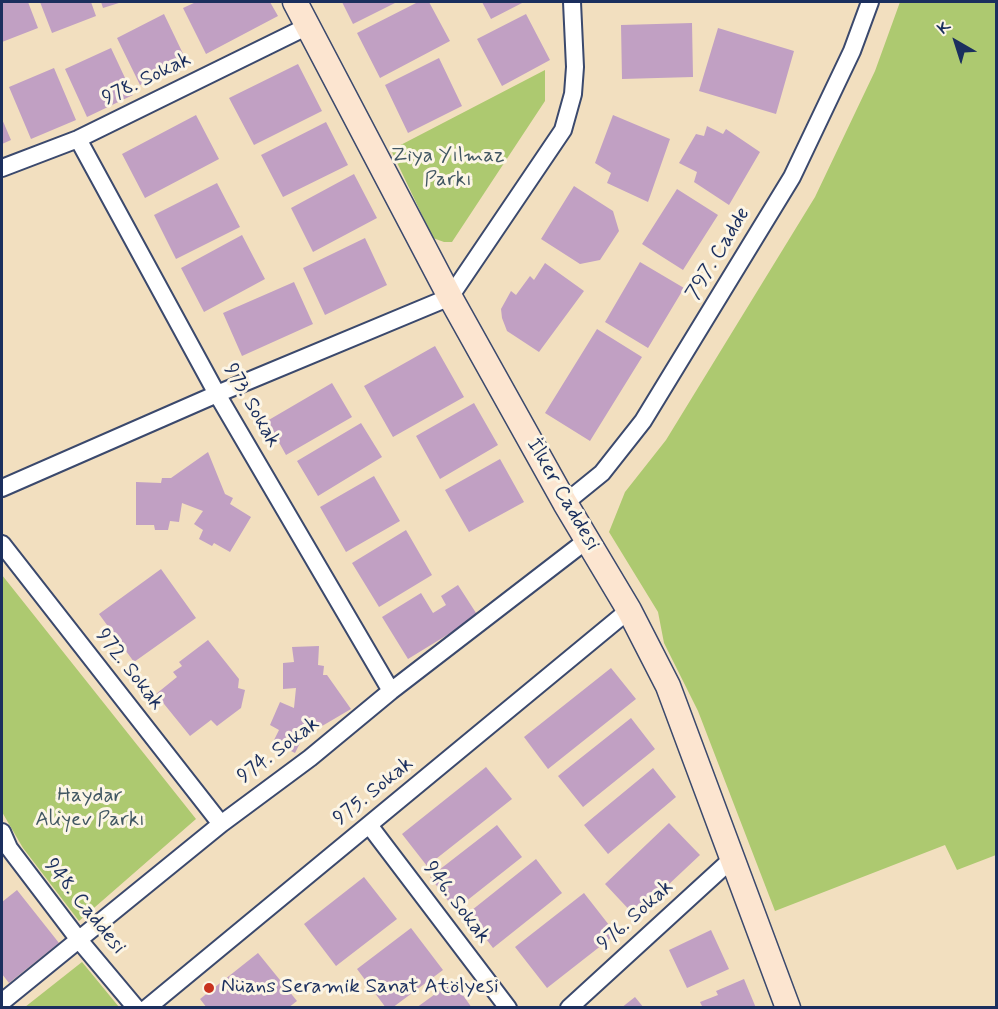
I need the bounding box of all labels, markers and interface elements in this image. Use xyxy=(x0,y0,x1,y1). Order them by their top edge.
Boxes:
north arrow xyxy=(926,12,986,72)
text: K xyxy=(933,16,955,39)
street label: 978. Sokak xyxy=(99,48,195,112)
park label: Ziya Yılmaz Parkı xyxy=(391,144,505,194)
street label: 797. Cadde xyxy=(681,203,757,305)
street label: 973. Sokak xyxy=(217,360,285,452)
street label: İlker Caddesi xyxy=(520,434,604,556)
street label: 972. Sokak xyxy=(89,624,169,716)
street label: 974. Sokak xyxy=(233,712,325,790)
street label: 975. Sokak xyxy=(329,752,419,832)
park label: Haydar Aliyev Parkı xyxy=(35,784,145,834)
street label: 948. Caddesi xyxy=(38,854,130,960)
street label: 946. Sokak xyxy=(417,857,495,949)
street label: 976. Sokak xyxy=(593,875,679,957)
place label: Nüans Seramik Sanat Atölyesi xyxy=(221,975,499,1001)
marker: Nüans Seramik Sanat Atölyesi xyxy=(202,981,216,995)

